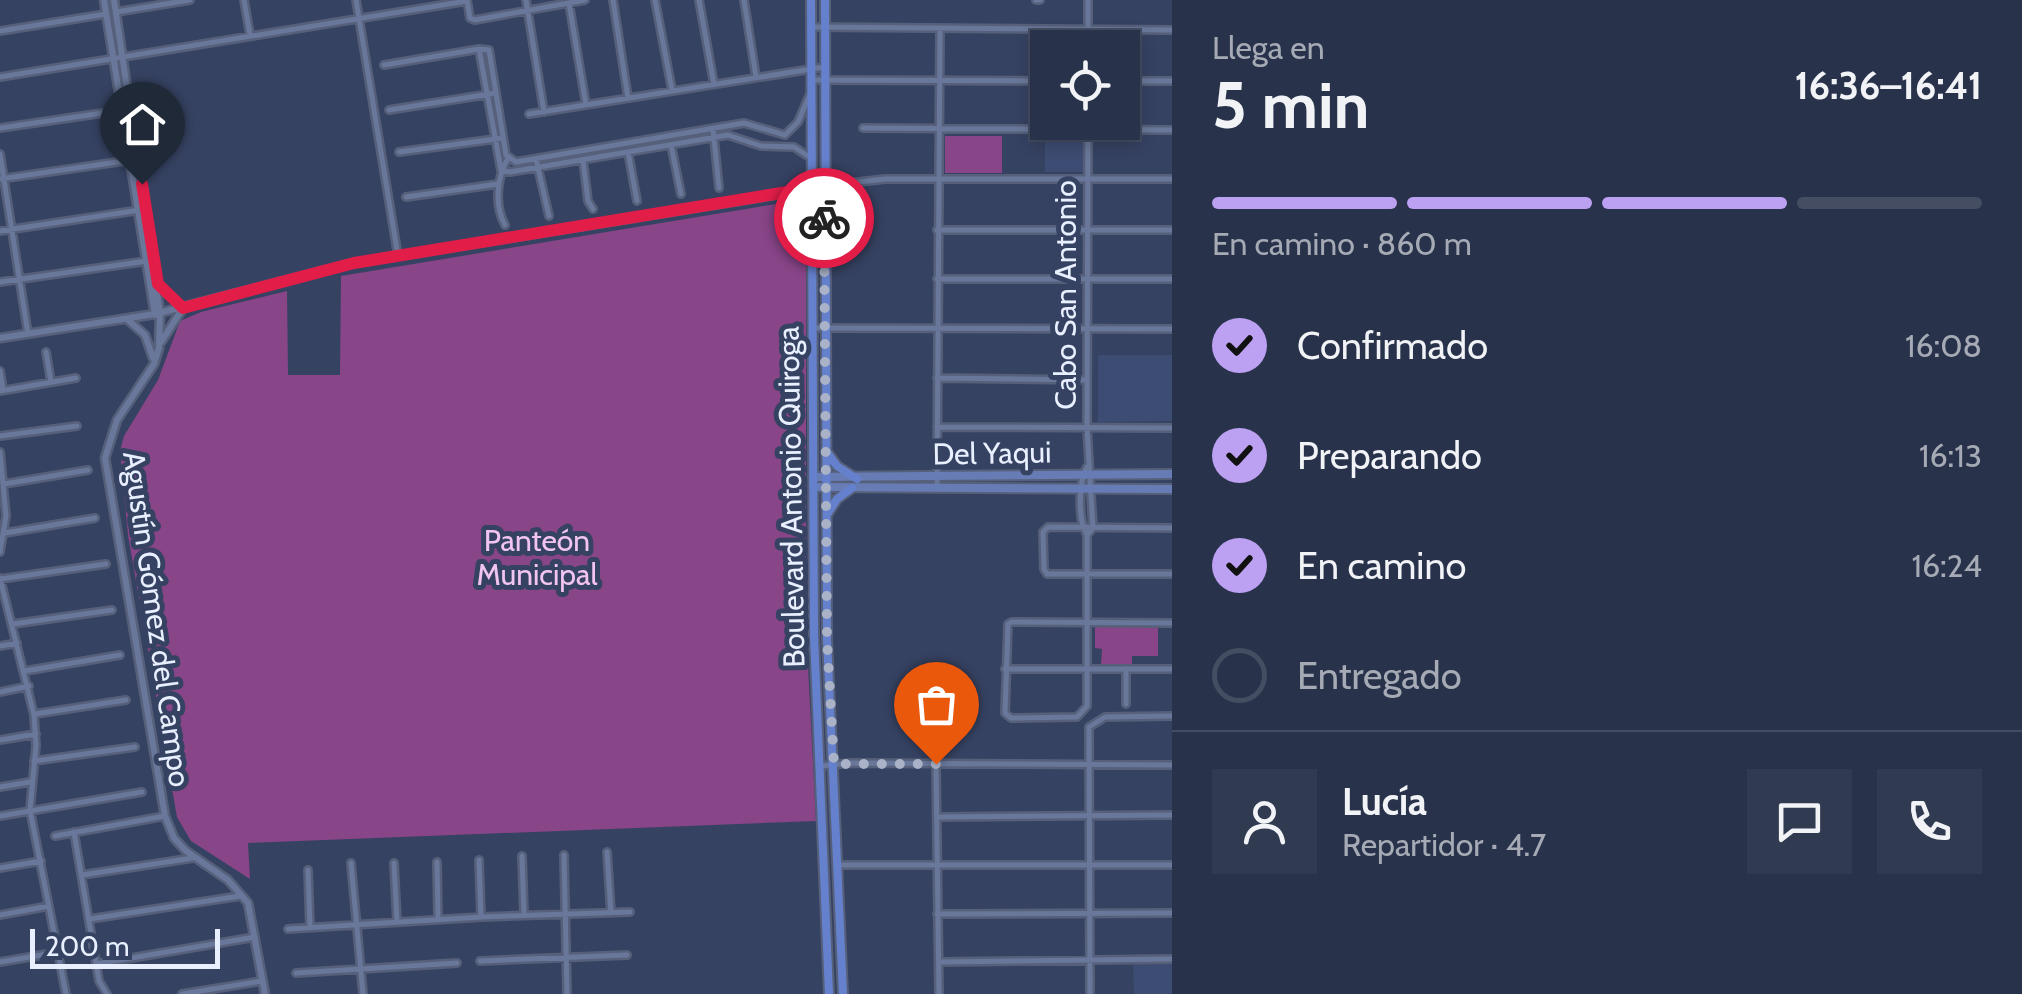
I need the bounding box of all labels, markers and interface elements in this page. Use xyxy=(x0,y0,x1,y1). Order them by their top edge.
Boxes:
text: Llega en xyxy=(1212,28,1325,67)
map controls xyxy=(1030,30,1140,140)
button: locate xyxy=(1030,30,1140,140)
text: 16:36–16:41 xyxy=(1795,62,1982,109)
text: 5 min xyxy=(1212,65,1370,144)
pin xyxy=(100,82,185,185)
icon: home xyxy=(115,97,170,152)
courier xyxy=(774,168,874,268)
street label: Cabo San Antonio xyxy=(1047,180,1084,410)
icon: bike xyxy=(797,191,852,246)
text: En camino · 860 m xyxy=(1212,224,1472,263)
icon: check xyxy=(1212,318,1267,373)
text: Confirmado xyxy=(1297,322,1488,369)
street label: Boulevard Antonio Quiroga xyxy=(770,325,812,668)
text: 16:08 xyxy=(1905,326,1982,365)
icon: check xyxy=(1212,428,1267,483)
text: Preparando xyxy=(1297,432,1482,479)
street label: Del Yaqui xyxy=(932,433,1052,473)
text: 16:13 xyxy=(1919,436,1982,475)
street label: Agustín Gómez del Campo xyxy=(115,449,199,789)
park label: Panteón Municipal xyxy=(476,522,598,593)
icon: check xyxy=(1212,538,1267,593)
text: En camino xyxy=(1297,542,1467,589)
text: 16:24 xyxy=(1911,546,1982,585)
text: Entregado xyxy=(1297,652,1462,699)
pin xyxy=(894,662,979,765)
icon: bag xyxy=(909,677,964,732)
button: person xyxy=(1212,769,1317,874)
button: chat xyxy=(1747,769,1852,874)
button: phone xyxy=(1877,769,1982,874)
text: Lucía xyxy=(1342,778,1427,825)
text: Repartidor · 4.7 xyxy=(1342,825,1546,864)
scale bar xyxy=(30,924,220,968)
text: 200 m xyxy=(45,929,130,963)

